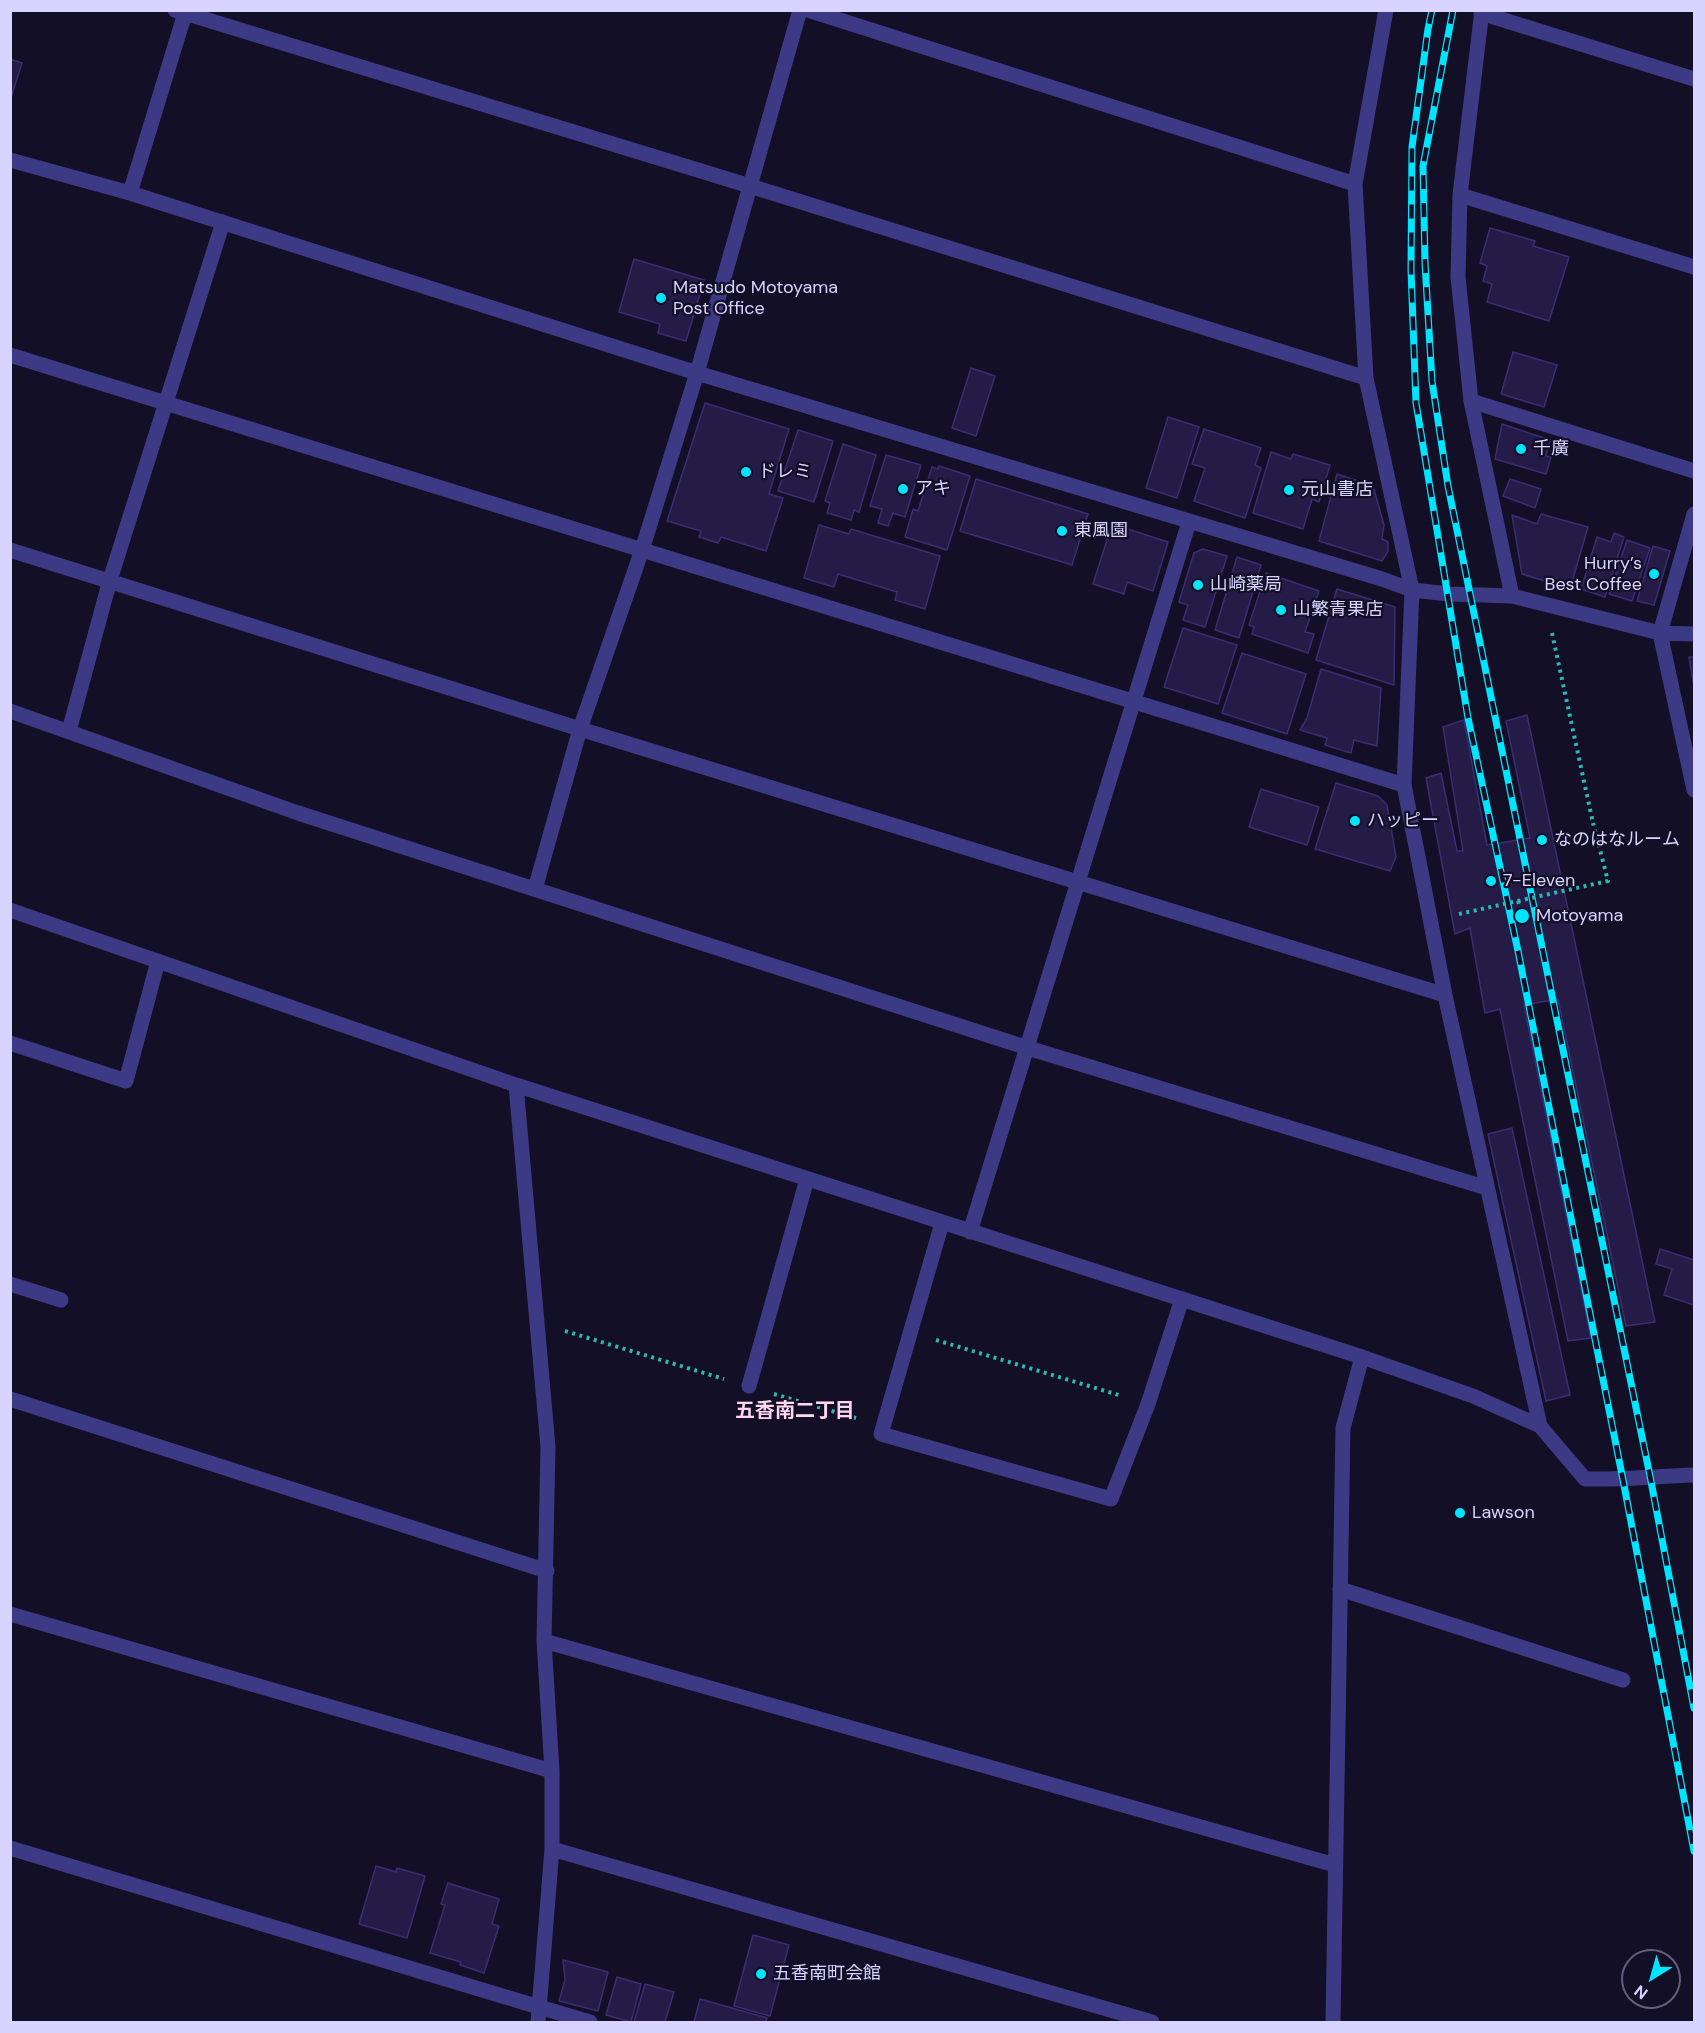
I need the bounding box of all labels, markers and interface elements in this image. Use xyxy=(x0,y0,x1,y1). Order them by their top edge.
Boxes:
place label: Matsudo Motoyama Post Office xyxy=(673,277,838,320)
marker: Matsudo Motoyama Post Office xyxy=(654,291,668,305)
place label: 千廣 xyxy=(1533,438,1569,460)
marker: 千廣 xyxy=(1514,442,1528,456)
place label: ドレミ xyxy=(758,461,812,483)
marker: ドレミ xyxy=(739,465,753,479)
place label: アキ xyxy=(915,478,951,500)
place label: 元山書店 xyxy=(1301,479,1373,501)
marker: アキ xyxy=(896,482,910,496)
marker: 元山書店 xyxy=(1282,483,1296,497)
place label: 東風園 xyxy=(1074,520,1128,542)
marker: 東風園 xyxy=(1055,524,1069,538)
place label: Hurry’s Best Coffee xyxy=(1545,553,1642,596)
marker: Hurry’s Best Coffee xyxy=(1647,567,1661,581)
place label: 山崎薬局 xyxy=(1210,574,1282,596)
marker: 山崎薬局 xyxy=(1191,578,1205,592)
place label: 山繁青果店 xyxy=(1293,599,1383,621)
marker: 山繁青果店 xyxy=(1274,603,1288,617)
place label: ハッピー xyxy=(1367,810,1439,832)
marker: ハッピー xyxy=(1348,814,1362,828)
place label: なのはなルーム xyxy=(1554,829,1680,851)
marker: なのはなルーム xyxy=(1535,833,1549,847)
place label: 7-Eleven xyxy=(1503,870,1575,892)
marker: 7-Eleven xyxy=(1484,874,1498,888)
place label: Motoyama xyxy=(1536,905,1623,927)
marker: Motoyama xyxy=(1513,907,1531,925)
district label: 五香南二丁目 xyxy=(735,1400,855,1424)
place label: Lawson xyxy=(1472,1502,1535,1524)
marker: Lawson xyxy=(1453,1506,1467,1520)
north arrow xyxy=(1621,1949,1681,2009)
place label: 五香南町会館 xyxy=(773,1963,881,1985)
marker: 五香南町会館 xyxy=(754,1967,768,1981)
text: N xyxy=(1630,1980,1652,2004)

